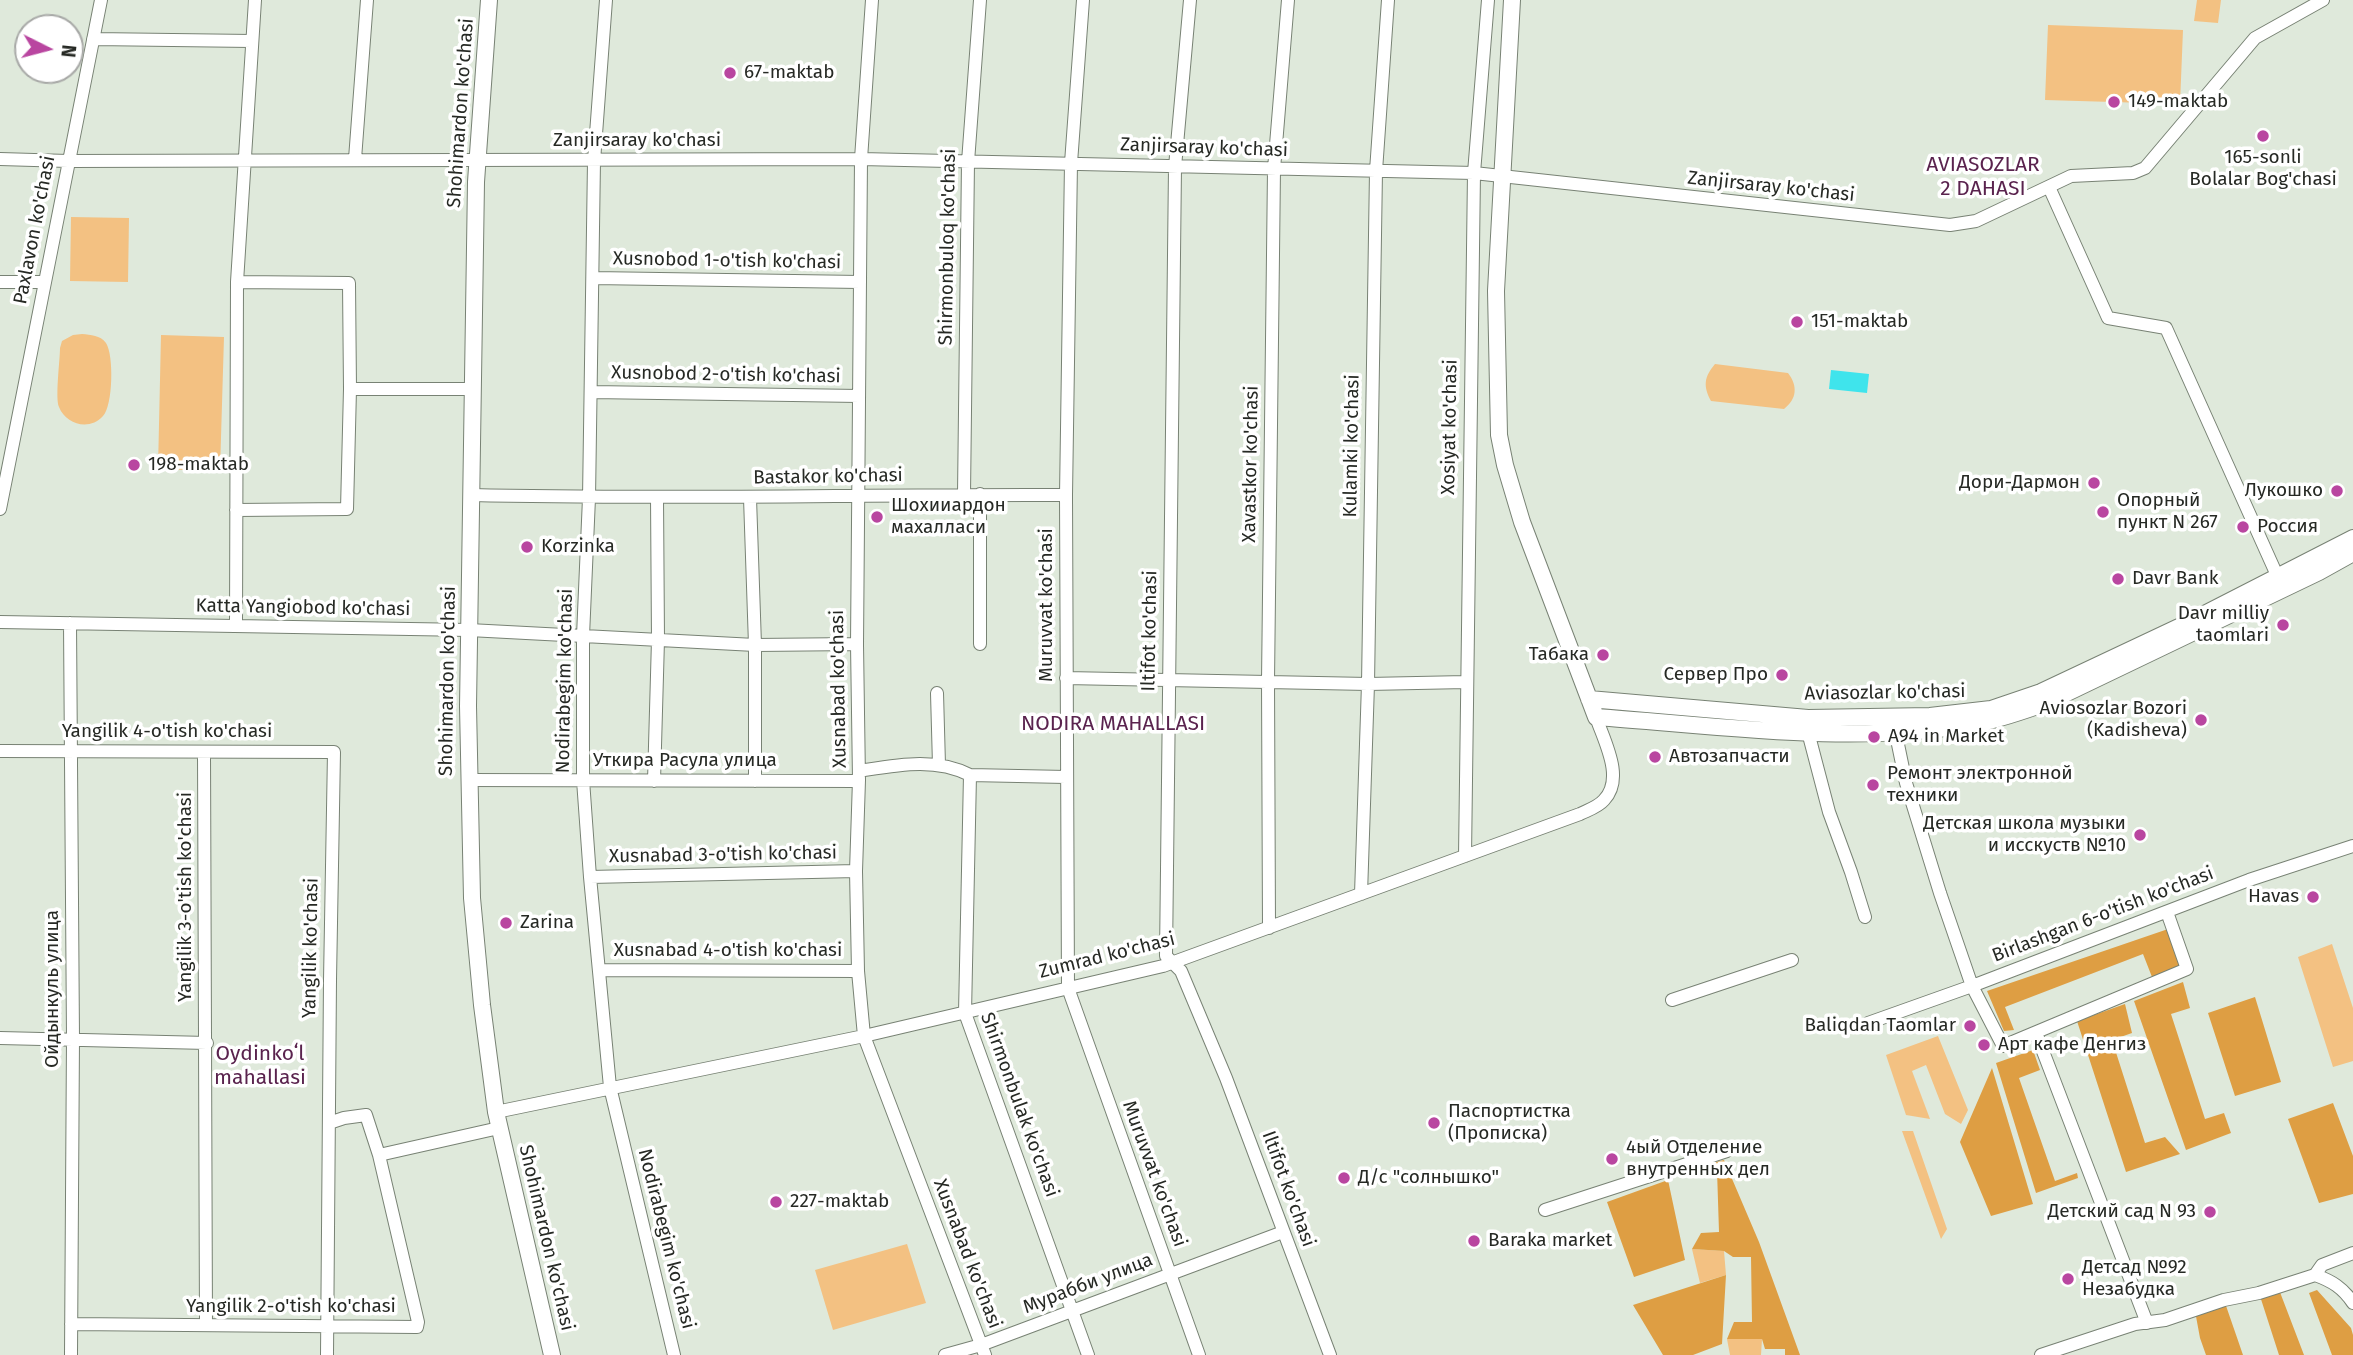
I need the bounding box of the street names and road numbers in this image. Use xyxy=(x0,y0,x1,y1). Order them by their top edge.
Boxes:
street label: Shohimardon ko'chasi xyxy=(443,17,479,209)
street label: Zanjirsaray ko'chasi xyxy=(553,130,721,152)
street label: Zanjirsaray ko'chasi xyxy=(1120,134,1288,162)
street label: Shirmonbuloq ko'chasi xyxy=(935,148,961,346)
street label: Paxlavon ko'chasi xyxy=(9,154,61,306)
street label: Zanjirsaray ko'chasi xyxy=(1686,167,1856,207)
street label: Xusnobod 1-o'tish ko'chasi xyxy=(613,248,841,274)
street label: Xosiyat ko'chasi xyxy=(1437,359,1463,495)
street label: Xusnobod 2-o'tish ko'chasi xyxy=(611,362,841,388)
street label: Kulamki ko'chasi xyxy=(1339,374,1365,518)
street label: Xavastkor ko'chasi xyxy=(1238,385,1264,543)
street label: Bastakor ko'chasi xyxy=(753,464,903,490)
street label: Muruvvat ko'chasi xyxy=(1036,528,1058,682)
street label: Iltifot ko'chasi xyxy=(1138,570,1162,692)
street label: Shohimardon ko'chasi xyxy=(435,586,461,776)
street label: Nodirabegim ko'chasi xyxy=(552,588,578,774)
street label: Katta Yangiobod ko'chasi xyxy=(195,595,411,621)
street label: Xusnabad ko'chasi xyxy=(826,610,852,768)
street label: Aviasozlar ko'chasi xyxy=(1804,680,1966,706)
street label: Yangilik 4-o'tish ko'chasi xyxy=(62,721,272,743)
street label: Уткира Расула улица xyxy=(593,750,777,772)
street label: Yangilik 3-o'tish ko'chasi xyxy=(175,792,197,1002)
street label: Xusnabad 3-o'tish ko'chasi xyxy=(609,842,837,868)
street label: Birlashgan 6-o'tish ko'chasi xyxy=(1989,862,2217,968)
street label: Yangilik ko'chasi xyxy=(298,878,324,1018)
street label: Ойдынкуль улица xyxy=(42,910,64,1068)
street label: Zumrad ko'chasi xyxy=(1037,928,1177,984)
street label: Xusnabad 4-o'tish ko'chasi xyxy=(614,940,842,962)
street label: Shirmonbulak ko'chasi xyxy=(975,1010,1063,1200)
street label: Muruvvat ko'chasi xyxy=(1117,1098,1191,1250)
street label: Iltifot ko'chasi xyxy=(1256,1128,1320,1250)
street label: Shohimardon ko'chasi xyxy=(514,1143,578,1333)
street label: Nodirabegim ko'chasi xyxy=(633,1146,699,1332)
street label: Xusnabad ko'chasi xyxy=(928,1176,1006,1332)
street label: Мурабби улица xyxy=(1020,1249,1156,1319)
street label: Yangilik 2-o'tish ko'chasi xyxy=(186,1296,396,1318)

